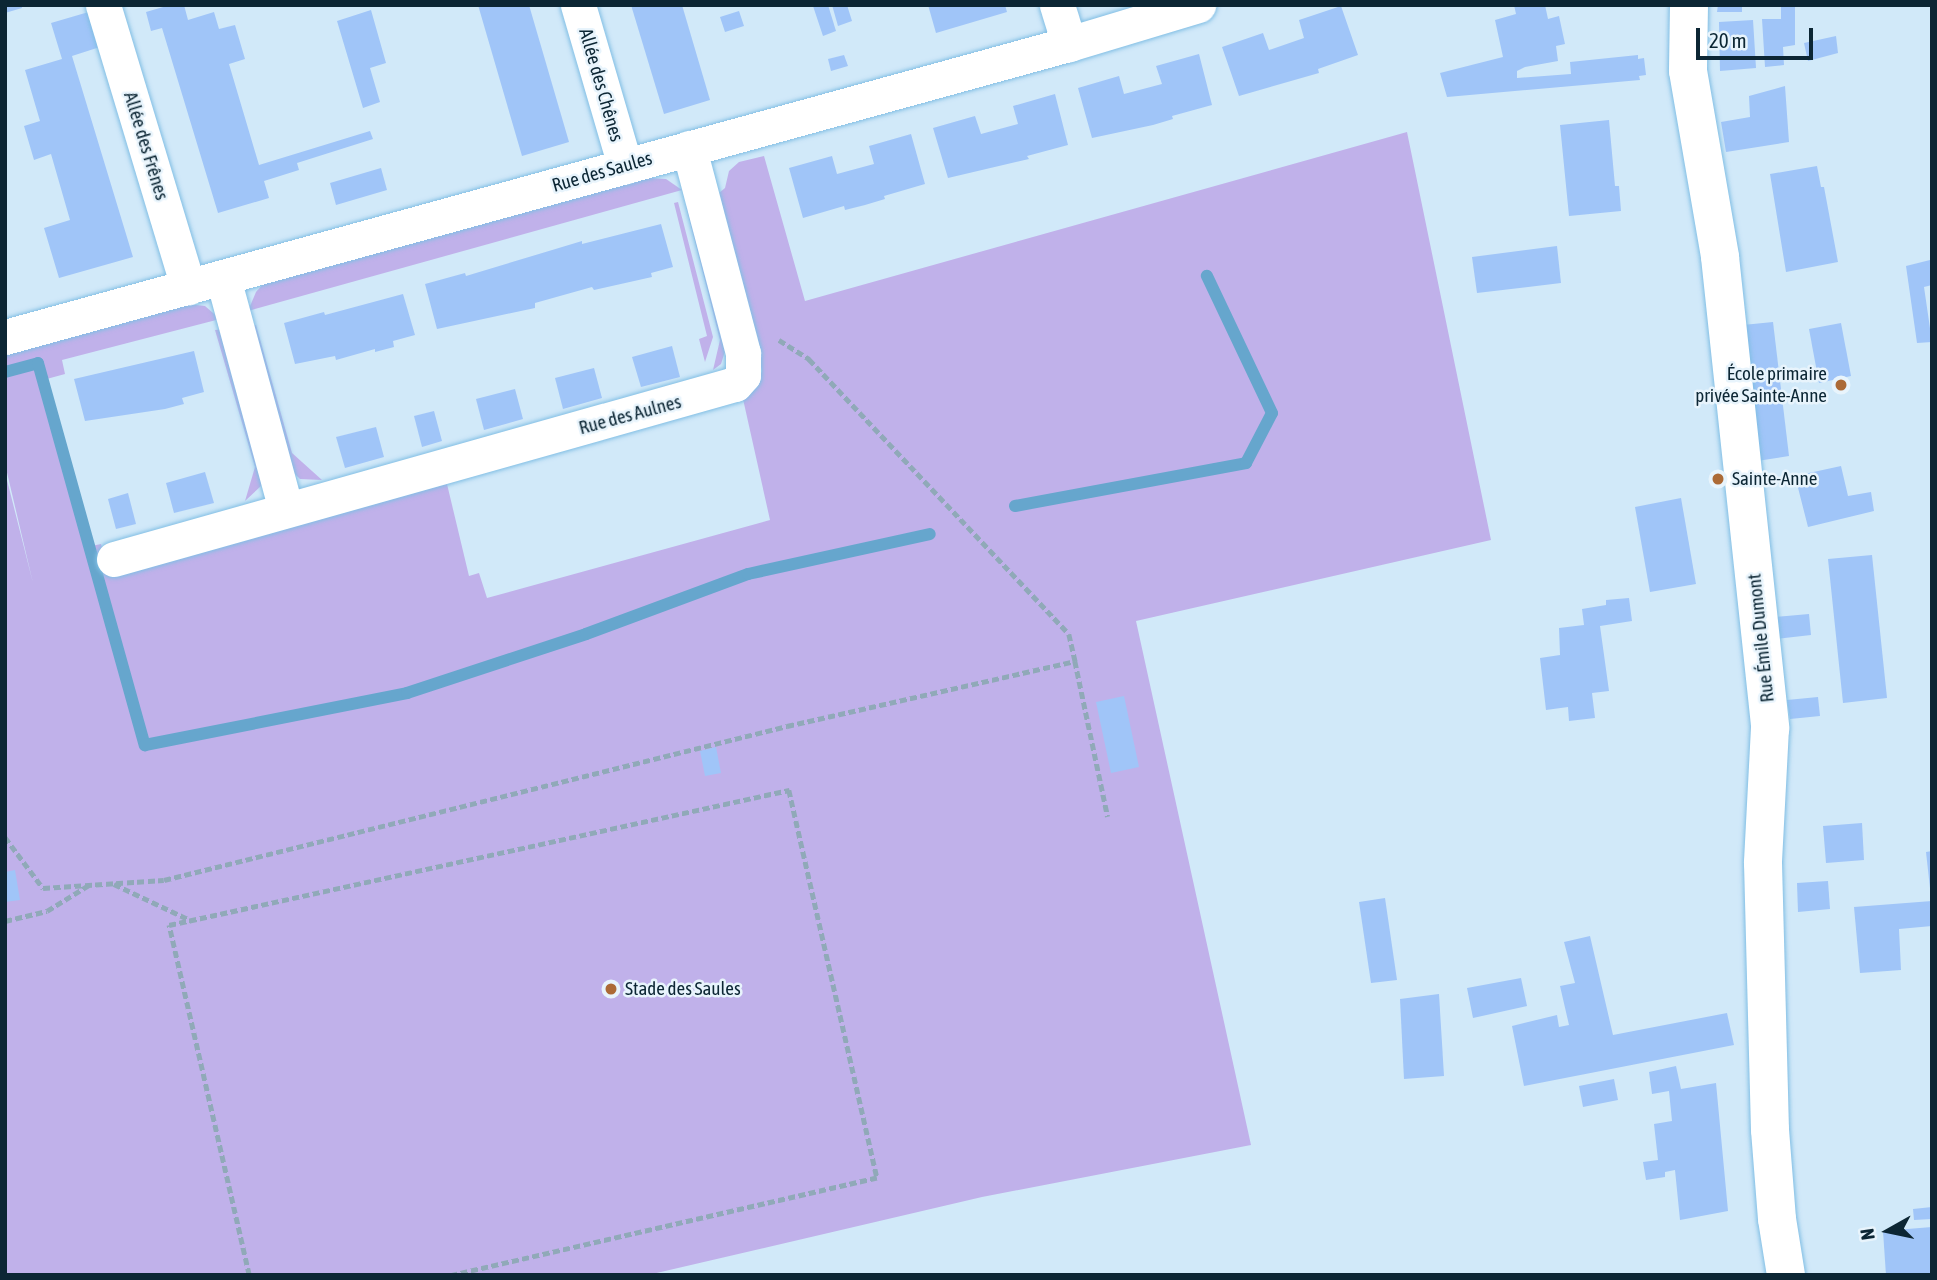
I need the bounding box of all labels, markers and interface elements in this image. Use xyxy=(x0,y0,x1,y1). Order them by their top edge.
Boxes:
scale bar xyxy=(1699,14,1816,58)
street label: Allée des Chênes xyxy=(574,26,628,144)
text: 20 m xyxy=(1709,28,1747,52)
street label: Allée des Frênes xyxy=(119,89,173,203)
street label: Rue des Saules xyxy=(549,147,655,197)
place label: École primaire privée Sainte-Anne xyxy=(1695,363,1827,407)
marker: École primaire privée Sainte-Anne xyxy=(1833,377,1849,393)
street label: Rue des Aulnes xyxy=(576,390,684,440)
place label: Sainte-Anne xyxy=(1732,468,1817,490)
marker: Sainte-Anne xyxy=(1710,471,1726,487)
street label: Rue Émile Dumont xyxy=(1743,573,1779,703)
place label: Stade des Saules xyxy=(625,978,741,1000)
marker: Stade des Saules xyxy=(603,981,619,997)
north arrow xyxy=(1853,1196,1923,1266)
text: N xyxy=(1856,1227,1879,1242)

